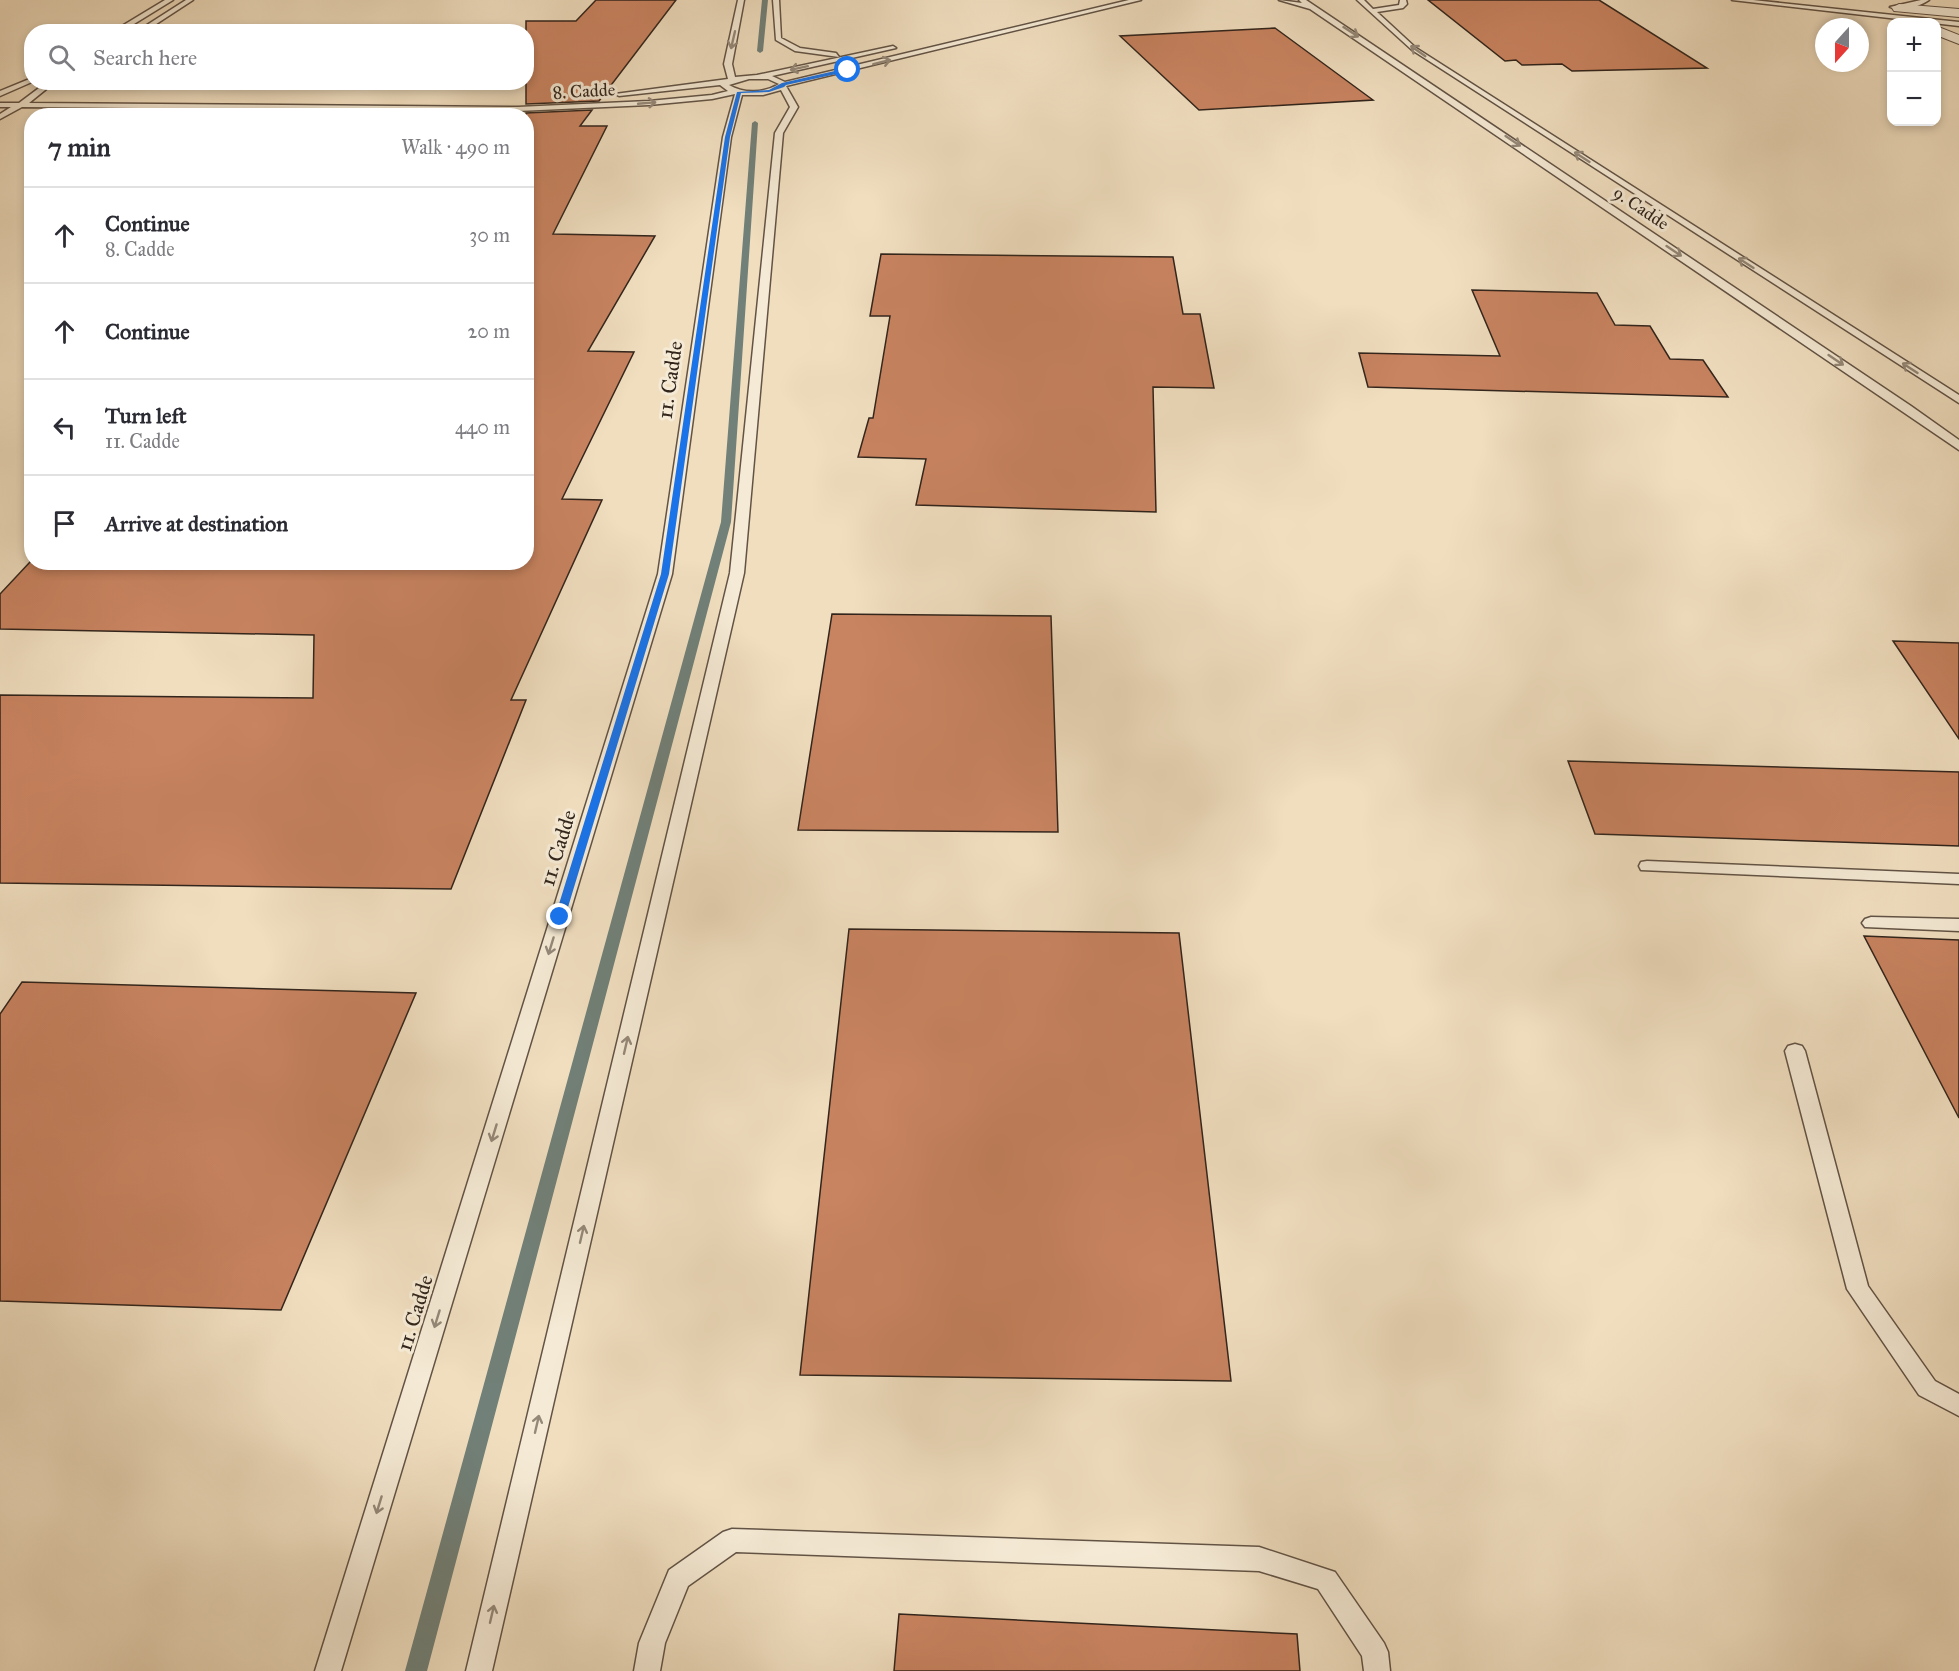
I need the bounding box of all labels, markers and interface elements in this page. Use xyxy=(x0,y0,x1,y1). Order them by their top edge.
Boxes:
north arrow xyxy=(1815,18,1869,72)
map controls xyxy=(1887,18,1941,126)
button: + xyxy=(1887,18,1941,72)
search box xyxy=(24,24,534,90)
one-way arrow xyxy=(1342,26,1359,38)
one-way arrow xyxy=(727,30,738,49)
icon: search xyxy=(45,41,78,74)
text: Search here xyxy=(93,44,197,71)
one-way arrow xyxy=(1411,45,1427,57)
route start xyxy=(834,56,860,82)
one-way arrow xyxy=(872,56,891,67)
one-way arrow xyxy=(789,63,809,74)
button: − xyxy=(1887,72,1941,126)
street label: 8. Cadde xyxy=(552,78,616,104)
one-way arrow xyxy=(636,97,656,108)
text: 7 min xyxy=(48,131,111,163)
text: Walk · 490 m xyxy=(401,135,510,159)
one-way arrow xyxy=(1504,135,1520,147)
one-way arrow xyxy=(1574,151,1591,163)
street label: 9. Cadde xyxy=(1609,181,1673,235)
text: Continue xyxy=(105,210,190,237)
icon: ahead xyxy=(48,219,81,252)
text: 30 m xyxy=(469,223,510,247)
text: 8. Cadde xyxy=(105,237,175,261)
one-way arrow xyxy=(1665,245,1682,257)
one-way arrow xyxy=(1738,257,1755,269)
icon: ahead xyxy=(48,315,81,348)
text: Continue xyxy=(105,318,190,345)
text: 20 m xyxy=(467,319,510,343)
street label: 11. Cadde xyxy=(652,339,688,421)
one-way arrow xyxy=(1827,354,1843,366)
one-way arrow xyxy=(1902,362,1919,374)
text: Turn left xyxy=(105,402,187,429)
icon: left xyxy=(48,411,81,444)
text: 440 m xyxy=(455,415,510,439)
text: 11. Cadde xyxy=(105,429,180,453)
icon: arrive xyxy=(48,507,81,540)
text: Arrive at destination xyxy=(105,510,288,537)
street label: 11. Cadde xyxy=(534,806,582,889)
route end xyxy=(546,903,572,929)
one-way arrow xyxy=(545,936,556,955)
one-way arrow xyxy=(621,1035,633,1054)
one-way arrow xyxy=(488,1123,499,1142)
one-way arrow xyxy=(576,1225,588,1244)
street label: 11. Cadde xyxy=(391,1271,439,1354)
one-way arrow xyxy=(430,1309,441,1328)
one-way arrow xyxy=(532,1415,543,1434)
one-way arrow xyxy=(373,1495,384,1514)
one-way arrow xyxy=(487,1605,499,1624)

